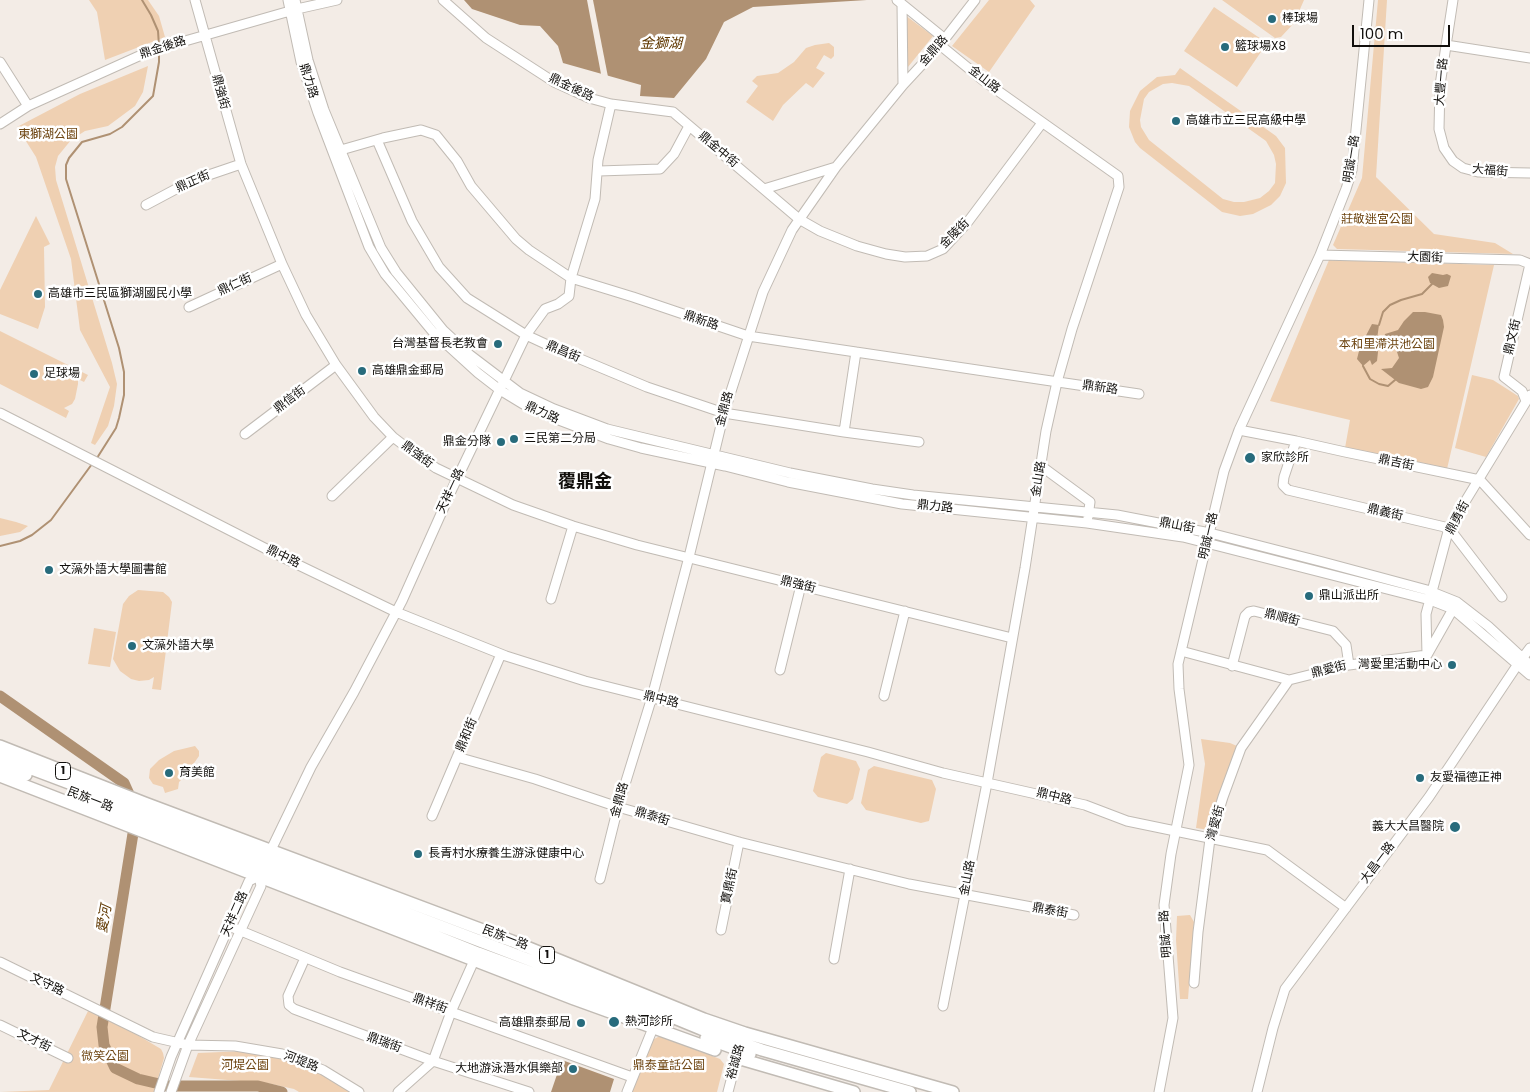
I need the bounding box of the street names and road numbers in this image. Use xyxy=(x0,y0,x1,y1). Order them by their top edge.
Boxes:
street label: 金鼎路 xyxy=(917,33,951,69)
street label: 鼎金後路 xyxy=(138,34,188,62)
street label: 大豐一路 xyxy=(1433,57,1451,107)
street label: 鼎力路 xyxy=(296,62,320,100)
street label: 金山路 xyxy=(965,63,1003,97)
street label: 鼎金後路 xyxy=(546,71,596,105)
street label: 鼎強街 xyxy=(208,73,232,111)
street label: 鼎金中街 xyxy=(695,129,741,171)
street label: 明誠一路 xyxy=(1341,134,1363,184)
street label: 大福街 xyxy=(1471,162,1509,180)
street label: 鼎正街 xyxy=(174,168,212,196)
street label: 金陵街 xyxy=(937,216,973,252)
street label: 大園街 xyxy=(1407,250,1443,266)
street label: 鼎仁街 xyxy=(216,271,254,299)
street label: 鼎新路 xyxy=(682,308,720,334)
street label: 鼎文街 xyxy=(1502,318,1524,356)
street label: 鼎昌街 xyxy=(544,338,582,366)
street label: 鼎新路 xyxy=(1081,378,1119,398)
street label: 鼎信街 xyxy=(271,383,309,417)
street label: 金鼎路 xyxy=(713,390,737,428)
street label: 鼎力路 xyxy=(523,399,561,427)
street label: 鼎強街 xyxy=(398,439,436,471)
street label: 鼎吉街 xyxy=(1377,452,1415,474)
street label: 金山路 xyxy=(1029,460,1049,498)
street label: 天祥一路 xyxy=(434,466,468,516)
street label: 鼎力路 xyxy=(916,498,954,516)
street label: 鼎勇街 xyxy=(1443,499,1473,537)
street label: 鼎義街 xyxy=(1366,502,1404,524)
street label: 明誠一路 xyxy=(1197,511,1221,561)
street label: 鼎山街 xyxy=(1158,515,1196,537)
street label: 鼎中路 xyxy=(264,543,302,571)
street label: 鼎強街 xyxy=(779,574,817,596)
street label: 鼎順街 xyxy=(1263,607,1301,629)
street label: 鼎愛街 xyxy=(1310,659,1348,681)
street label: 鼎中路 xyxy=(642,689,680,711)
street label: 鼎和街 xyxy=(453,716,481,754)
road number: 1 xyxy=(56,762,70,779)
street label: 金鼎路 xyxy=(608,781,632,819)
street label: 民族一路 xyxy=(65,785,115,815)
street label: 鼎中路 xyxy=(1035,786,1073,808)
street label: 灣愛街 xyxy=(1204,804,1228,842)
street label: 鼎泰街 xyxy=(633,805,671,829)
street label: 大昌一路 xyxy=(1358,839,1398,887)
street label: 金山路 xyxy=(957,859,979,897)
street label: 寶鼎街 xyxy=(719,867,741,905)
street label: 天祥二路 xyxy=(219,889,251,939)
street label: 鼎泰街 xyxy=(1031,901,1069,921)
street label: 明誠一路 xyxy=(1157,910,1175,958)
street label: 民族一路 xyxy=(480,923,530,953)
road number: 1 xyxy=(540,946,554,964)
street label: 文守路 xyxy=(28,971,66,999)
street label: 鼎祥街 xyxy=(411,991,449,1017)
street label: 文才街 xyxy=(15,1027,53,1055)
street label: 鼎瑞街 xyxy=(365,1030,403,1056)
street label: 裕誠路 xyxy=(724,1043,748,1081)
street label: 河堤路 xyxy=(282,1049,320,1075)

